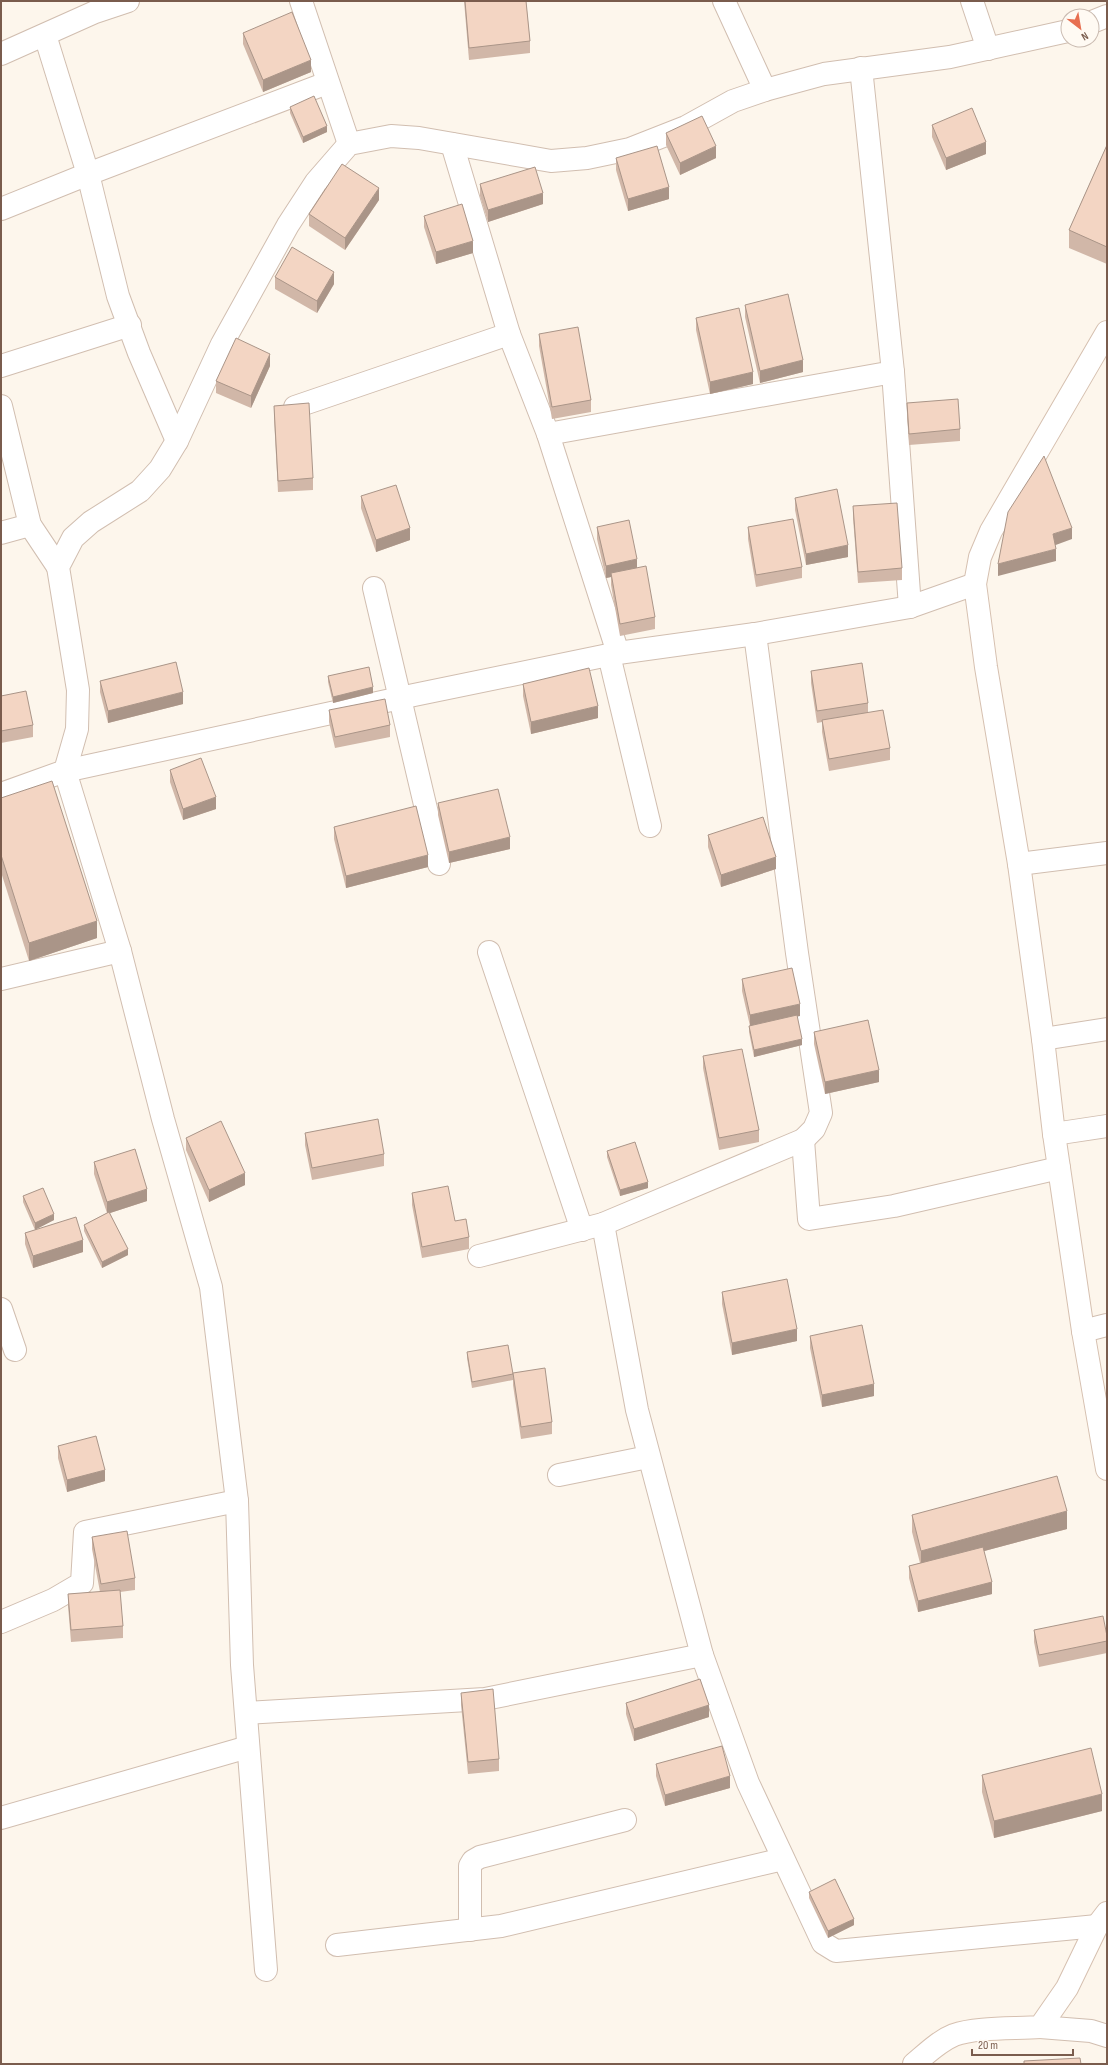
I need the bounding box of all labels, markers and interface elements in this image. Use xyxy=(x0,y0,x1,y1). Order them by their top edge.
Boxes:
north arrow xyxy=(1060,8,1100,48)
text: N xyxy=(1079,29,1091,43)
scale bar xyxy=(972,2031,1073,2057)
text: 20 m xyxy=(978,2038,998,2053)

